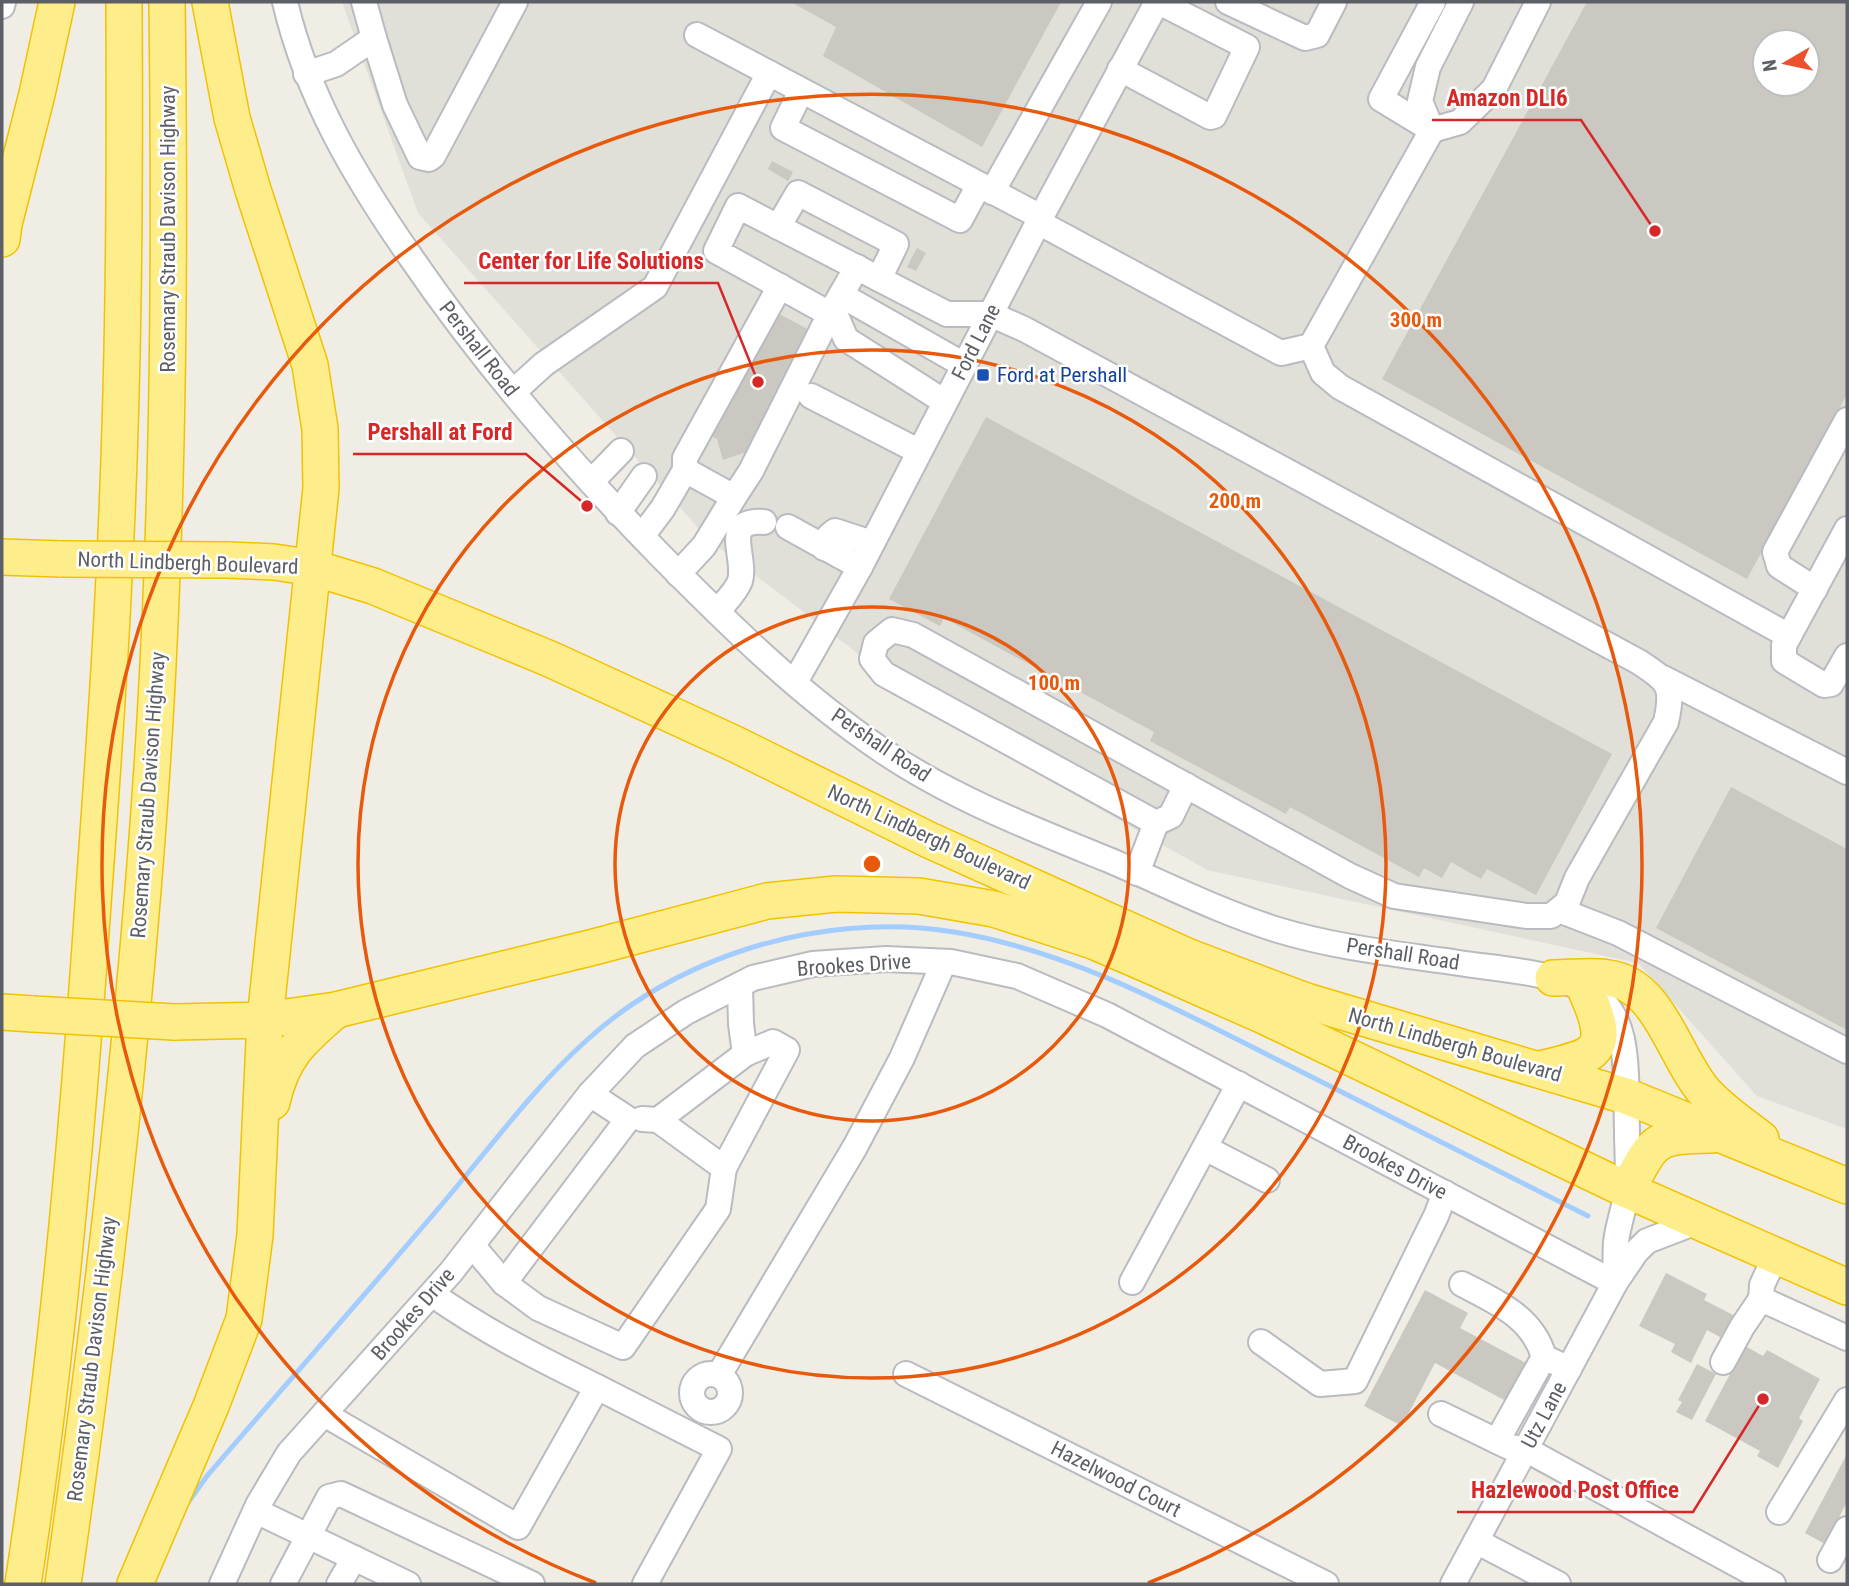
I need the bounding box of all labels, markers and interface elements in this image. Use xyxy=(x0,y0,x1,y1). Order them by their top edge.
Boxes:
north arrow xyxy=(1751,28,1821,98)
text: N xyxy=(1757,58,1782,73)
callout: Amazon DLI6 xyxy=(1432,76,1581,120)
street label: Rosemary Straub Davison Highway xyxy=(156,85,180,373)
text: Amazon DLI6 xyxy=(1446,85,1568,112)
callout: Center for Life Solutions xyxy=(464,239,718,283)
text: Center for Life Solutions xyxy=(478,248,704,275)
street label: Pershall Road xyxy=(434,297,524,401)
street label: Ford Lane xyxy=(947,300,1005,384)
text: 300 m xyxy=(1390,308,1442,332)
place label: Ford at Pershall xyxy=(997,363,1127,387)
marker: Ford at Pershall xyxy=(975,367,991,383)
callout: Pershall at Ford xyxy=(353,410,526,454)
text: Pershall at Ford xyxy=(367,419,513,446)
text: 200 m xyxy=(1209,489,1261,513)
street label: North Lindbergh Boulevard xyxy=(77,547,299,579)
street label: Rosemary Straub Davison Highway xyxy=(126,651,170,939)
text: 100 m xyxy=(1028,671,1080,695)
street label: Pershall Road xyxy=(827,703,935,787)
street label: North Lindbergh Boulevard xyxy=(824,779,1034,895)
centre of rings xyxy=(860,852,884,876)
street label: Pershall Road xyxy=(1345,933,1461,975)
street label: Brookes Drive xyxy=(796,949,912,981)
street label: North Lindbergh Boulevard xyxy=(1345,1003,1565,1087)
street label: Brookes Drive xyxy=(1339,1130,1451,1204)
street label: Rosemary Straub Davison Highway xyxy=(63,1215,121,1503)
street label: Brookes Drive xyxy=(367,1263,460,1365)
street label: Utz Lane xyxy=(1516,1377,1572,1452)
street label: Hazelwood Court xyxy=(1047,1436,1185,1522)
callout: Hazlewood Post Office xyxy=(1457,1468,1693,1512)
text: Hazlewood Post Office xyxy=(1471,1477,1679,1504)

